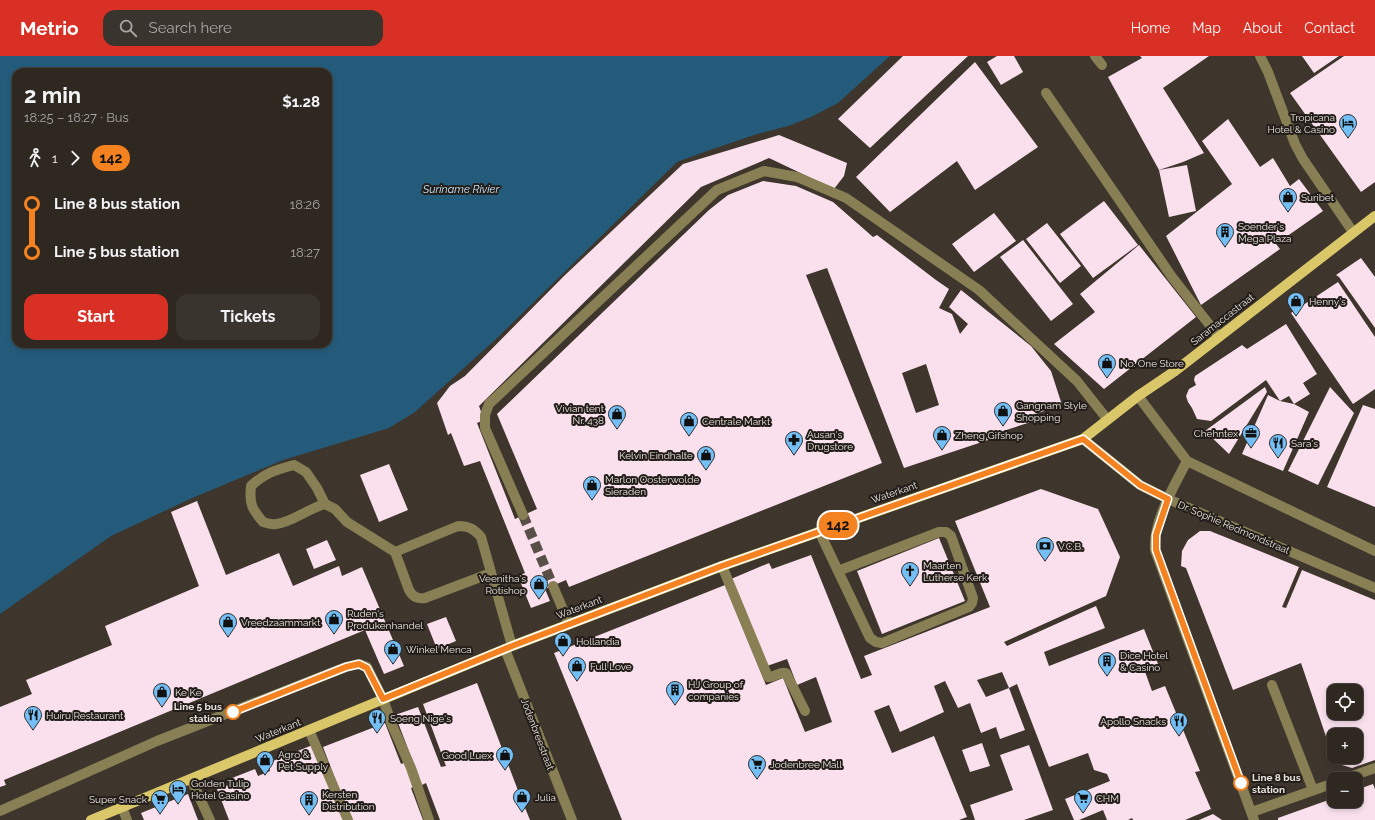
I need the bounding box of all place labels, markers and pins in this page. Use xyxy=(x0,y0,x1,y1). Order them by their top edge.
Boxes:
place label: Tropicana Hotel & Casino xyxy=(1267,112,1335,135)
hotel icon: Tropicana Hotel & Casino xyxy=(1338,113,1358,138)
shop icon: Suribet xyxy=(1278,187,1298,212)
place label: Suribet xyxy=(1301,192,1335,203)
place label: Soender's Mega Plaza xyxy=(1238,221,1292,244)
building icon: Soender's Mega Plaza xyxy=(1215,222,1235,247)
shop icon: Henny's xyxy=(1286,291,1306,316)
place label: Henny's xyxy=(1309,296,1346,307)
shop icon: No. One Store xyxy=(1097,353,1117,378)
place label: No. One Store xyxy=(1120,358,1184,369)
place label: Gangnam Style Shopping xyxy=(1016,400,1087,423)
shop icon: Gangnam Style Shopping xyxy=(993,401,1013,426)
place label: Vivian tent Nr. 438 xyxy=(555,403,605,426)
shop icon: Vivian tent Nr. 438 xyxy=(607,404,627,429)
shop icon: Centrale Markt xyxy=(679,411,699,436)
place label: Centrale Markt xyxy=(702,416,771,427)
office icon: Chehntex xyxy=(1241,423,1261,448)
shop icon: Zheng Gifshop xyxy=(932,425,952,450)
place label: Chehntex xyxy=(1194,428,1238,439)
place label: Ausan's Drugstore xyxy=(807,429,853,452)
pharmacy icon: Ausan's Drugstore xyxy=(784,430,804,455)
place label: Zheng Gifshop xyxy=(955,430,1023,441)
restaurant icon: Sara's xyxy=(1268,433,1288,458)
place label: Sara's xyxy=(1291,438,1318,449)
shop icon: Kelvin Eindhalte xyxy=(696,445,716,470)
place label: Kelvin Eindhalte xyxy=(619,450,693,461)
place label: Marlon Oosterwolde Sieraden xyxy=(605,474,699,497)
shop icon: Marlon Oosterwolde Sieraden xyxy=(582,475,602,500)
bank icon: V.C.B. xyxy=(1035,536,1055,561)
place label: V.C.B. xyxy=(1058,541,1083,552)
place label: Maarten Lutherse Kerk xyxy=(923,560,988,583)
church icon: Maarten Lutherse Kerk xyxy=(900,561,920,586)
place label: Veenitha's Rotishop xyxy=(479,573,526,596)
shop icon: Veenitha's Rotishop xyxy=(529,574,549,599)
place label: Ruden's Produkenhandel xyxy=(347,608,424,631)
shop icon: Ruden's Produkenhandel xyxy=(324,609,344,634)
shop icon: Vreedzaammarkt xyxy=(218,612,238,637)
place label: Vreedzaammarkt xyxy=(241,617,321,628)
shop icon: Hollandia xyxy=(553,631,573,656)
place label: Hollandia xyxy=(576,636,620,647)
shop icon: Winkel Menca xyxy=(383,639,403,664)
place label: Winkel Menca xyxy=(406,644,472,655)
place label: Dice Hotel & Casino xyxy=(1120,650,1168,673)
building icon: Dice Hotel & Casino xyxy=(1097,651,1117,676)
shop icon: Full Love xyxy=(567,656,587,681)
place label: Full Love xyxy=(590,661,632,672)
place label: HJ Group of companies xyxy=(688,679,744,702)
building icon: HJ Group of companies xyxy=(665,680,685,705)
shop icon: Ke Ke xyxy=(152,682,172,707)
place label: Ke Ke xyxy=(175,687,202,698)
place label: Line 5 bus station xyxy=(174,701,222,724)
marker: Line 5 bus station xyxy=(225,704,241,720)
restaurant icon: Huiru Restaurant xyxy=(23,705,43,730)
restaurant icon: Soeng Nige's xyxy=(367,708,387,733)
place label: Huiru Restaurant xyxy=(46,710,124,721)
restaurant icon: Apollo Snacks xyxy=(1169,711,1189,736)
place label: Soeng Nige's xyxy=(390,713,451,724)
place label: Apollo Snacks xyxy=(1100,716,1166,727)
shop icon: Good Luex xyxy=(495,745,515,770)
place label: Agro & Pet Supply xyxy=(278,749,329,772)
shop icon: Agro & Pet Supply xyxy=(255,750,275,775)
place label: Good Luex xyxy=(442,750,492,761)
supermarket icon: Jodenbree Mall xyxy=(747,754,767,779)
place label: Jodenbree Mall xyxy=(770,759,842,770)
place label: Line 8 bus station xyxy=(1252,772,1301,795)
marker: Line 8 bus station xyxy=(1233,775,1249,791)
place label: Golden Tulip Hotel Casino xyxy=(191,778,249,801)
hotel icon: Golden Tulip Hotel Casino xyxy=(168,779,188,804)
shop icon: Julia xyxy=(512,787,532,812)
supermarket icon: CHM xyxy=(1073,788,1093,813)
supermarket icon: Super Snack xyxy=(150,789,170,814)
place label: Kersten Distribution xyxy=(322,789,375,812)
building icon: Kersten Distribution xyxy=(299,790,319,815)
place label: Julia xyxy=(535,792,556,803)
place label: CHM xyxy=(1096,793,1119,804)
place label: Super Snack xyxy=(89,794,148,805)

